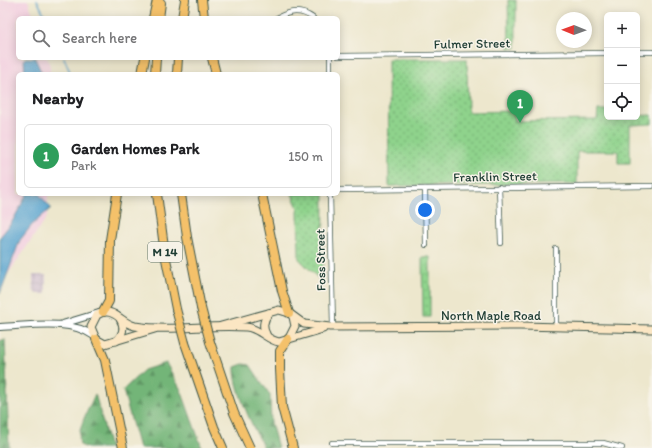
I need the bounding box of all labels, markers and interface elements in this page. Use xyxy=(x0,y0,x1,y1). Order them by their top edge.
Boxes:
north arrow xyxy=(556,12,592,48)
map controls xyxy=(604,12,640,120)
button: + xyxy=(604,12,640,48)
search box xyxy=(16,16,340,60)
icon: search xyxy=(30,27,52,49)
text: Search here xyxy=(62,29,137,47)
street label: Fulmer Street xyxy=(434,35,511,52)
button: − xyxy=(604,48,640,84)
button: locate xyxy=(604,84,640,120)
text: Nearby xyxy=(32,88,84,108)
pin: 1 xyxy=(507,90,533,123)
text: Garden Homes Park xyxy=(71,140,200,158)
text: 1 xyxy=(43,149,49,164)
text: 150 m xyxy=(288,149,323,164)
text: Park xyxy=(71,158,97,173)
street label: Franklin Street xyxy=(453,168,537,185)
your location xyxy=(415,200,435,220)
street label: Foss Street xyxy=(312,229,329,291)
road number: M 14 xyxy=(148,242,182,262)
street label: North Maple Road xyxy=(441,308,541,323)

